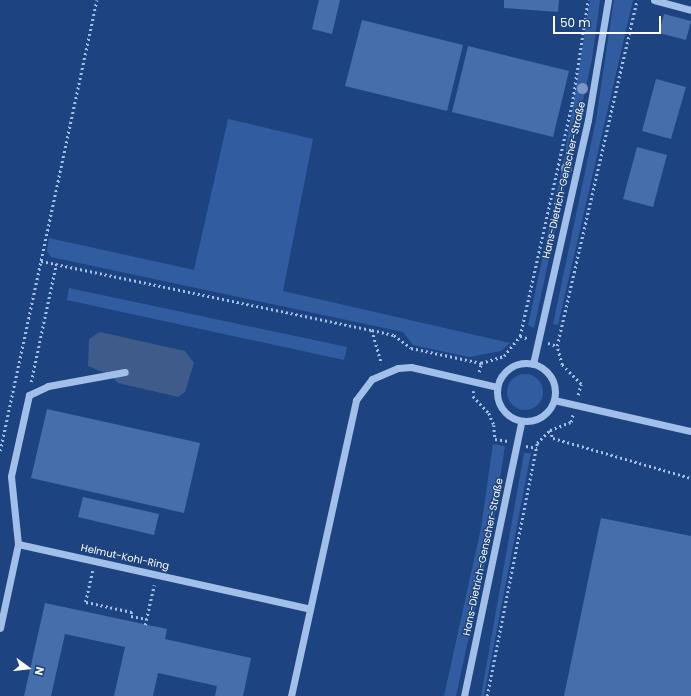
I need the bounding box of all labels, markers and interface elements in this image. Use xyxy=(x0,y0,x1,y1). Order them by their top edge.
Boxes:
scale bar xyxy=(555,8,663,34)
text: 50 m xyxy=(560,14,591,31)
street label: Hans-Dietrich-Genscher-Straße xyxy=(540,100,588,260)
street label: Hans-Dietrich-Genscher-Straße xyxy=(460,477,506,637)
street label: Helmut-Kohl-Ring xyxy=(80,542,170,572)
north arrow xyxy=(8,648,48,688)
text: N xyxy=(31,665,48,677)

